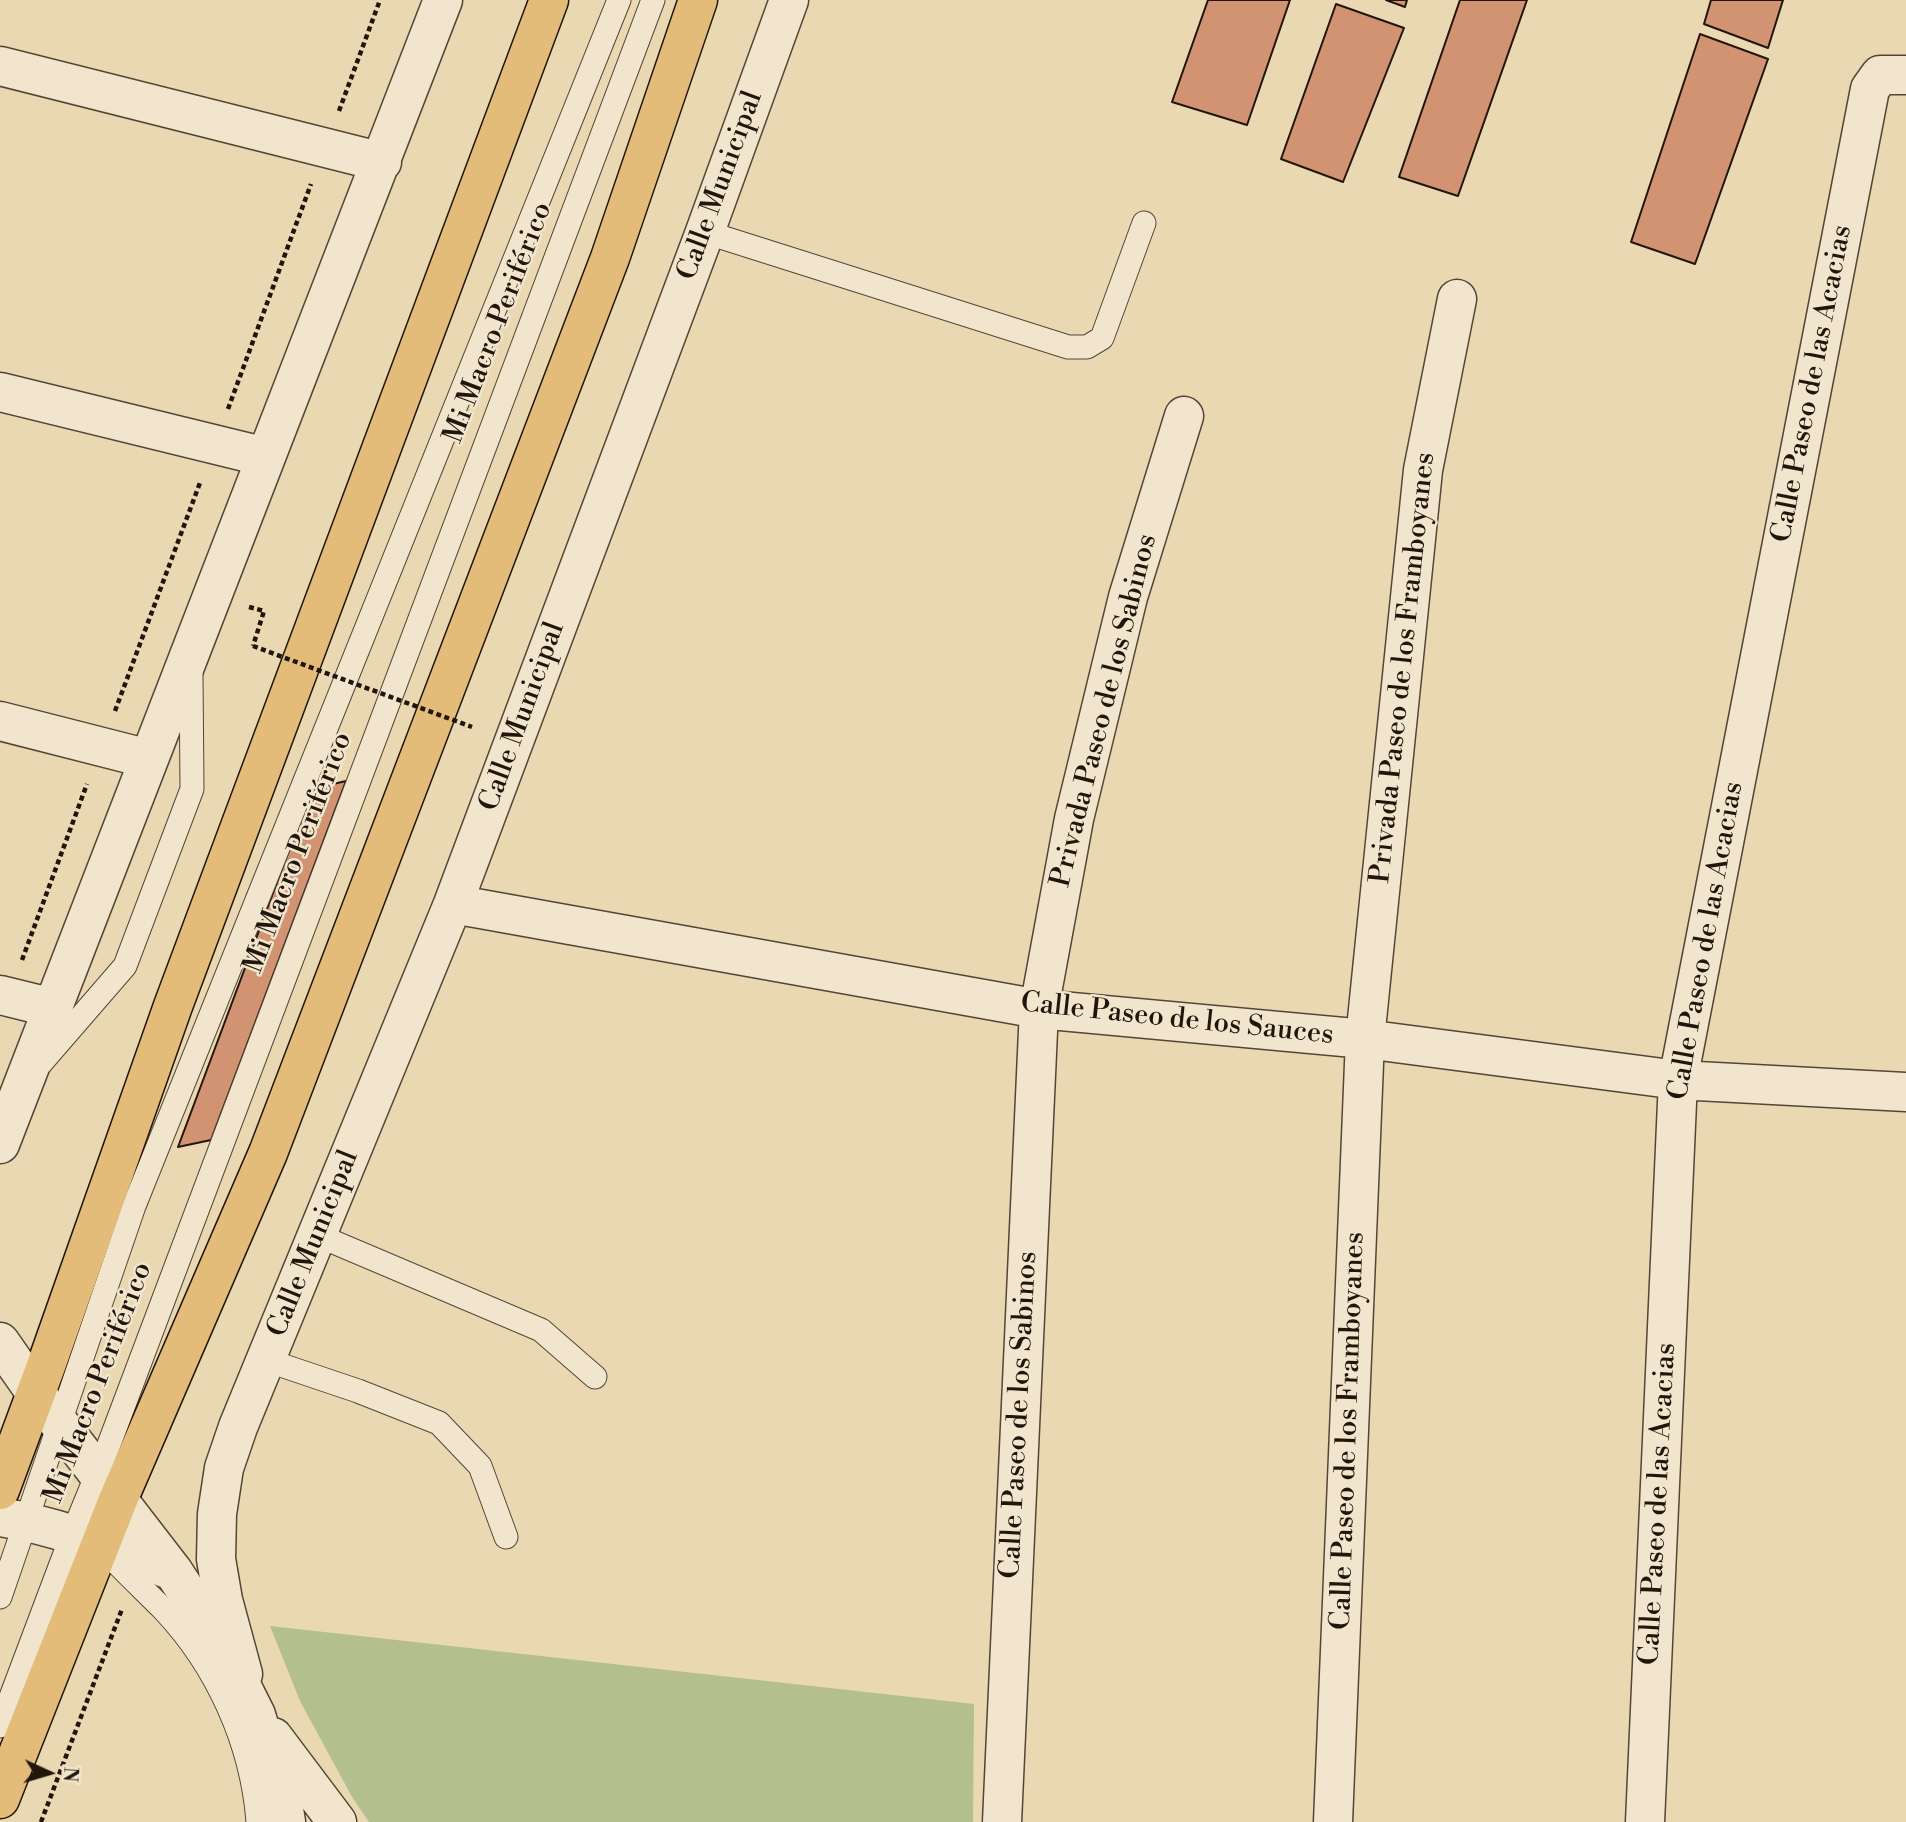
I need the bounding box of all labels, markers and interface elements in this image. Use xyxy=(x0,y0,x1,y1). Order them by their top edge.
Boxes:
street label: Calle Municipal xyxy=(671,87,771,285)
street label: Mi Macro Periférico xyxy=(438,198,560,448)
street label: Calle Paseo de las Acacias xyxy=(1766,223,1860,545)
street label: Privada Paseo de los Framboyanes xyxy=(1365,451,1443,885)
street label: Privada Paseo de los Sabinos xyxy=(1045,531,1165,891)
street label: Calle Municipal xyxy=(473,618,573,816)
street label: Mi Macro Periférico xyxy=(238,728,360,978)
street label: Calle Paseo de las Acacias xyxy=(1662,779,1752,1103)
street label: Calle Paseo de los Sauces xyxy=(1019,987,1335,1053)
street label: Calle Municipal xyxy=(261,1146,367,1342)
street label: Calle Paseo de los Framboyanes xyxy=(1325,1231,1373,1631)
street label: Calle Paseo de los Sabinos xyxy=(995,1251,1045,1579)
street label: Mi Macro Periférico xyxy=(38,1258,160,1508)
street label: Calle Paseo de las Acacias xyxy=(1634,1342,1684,1666)
north arrow xyxy=(14,1738,84,1808)
text: N xyxy=(57,1766,82,1783)

